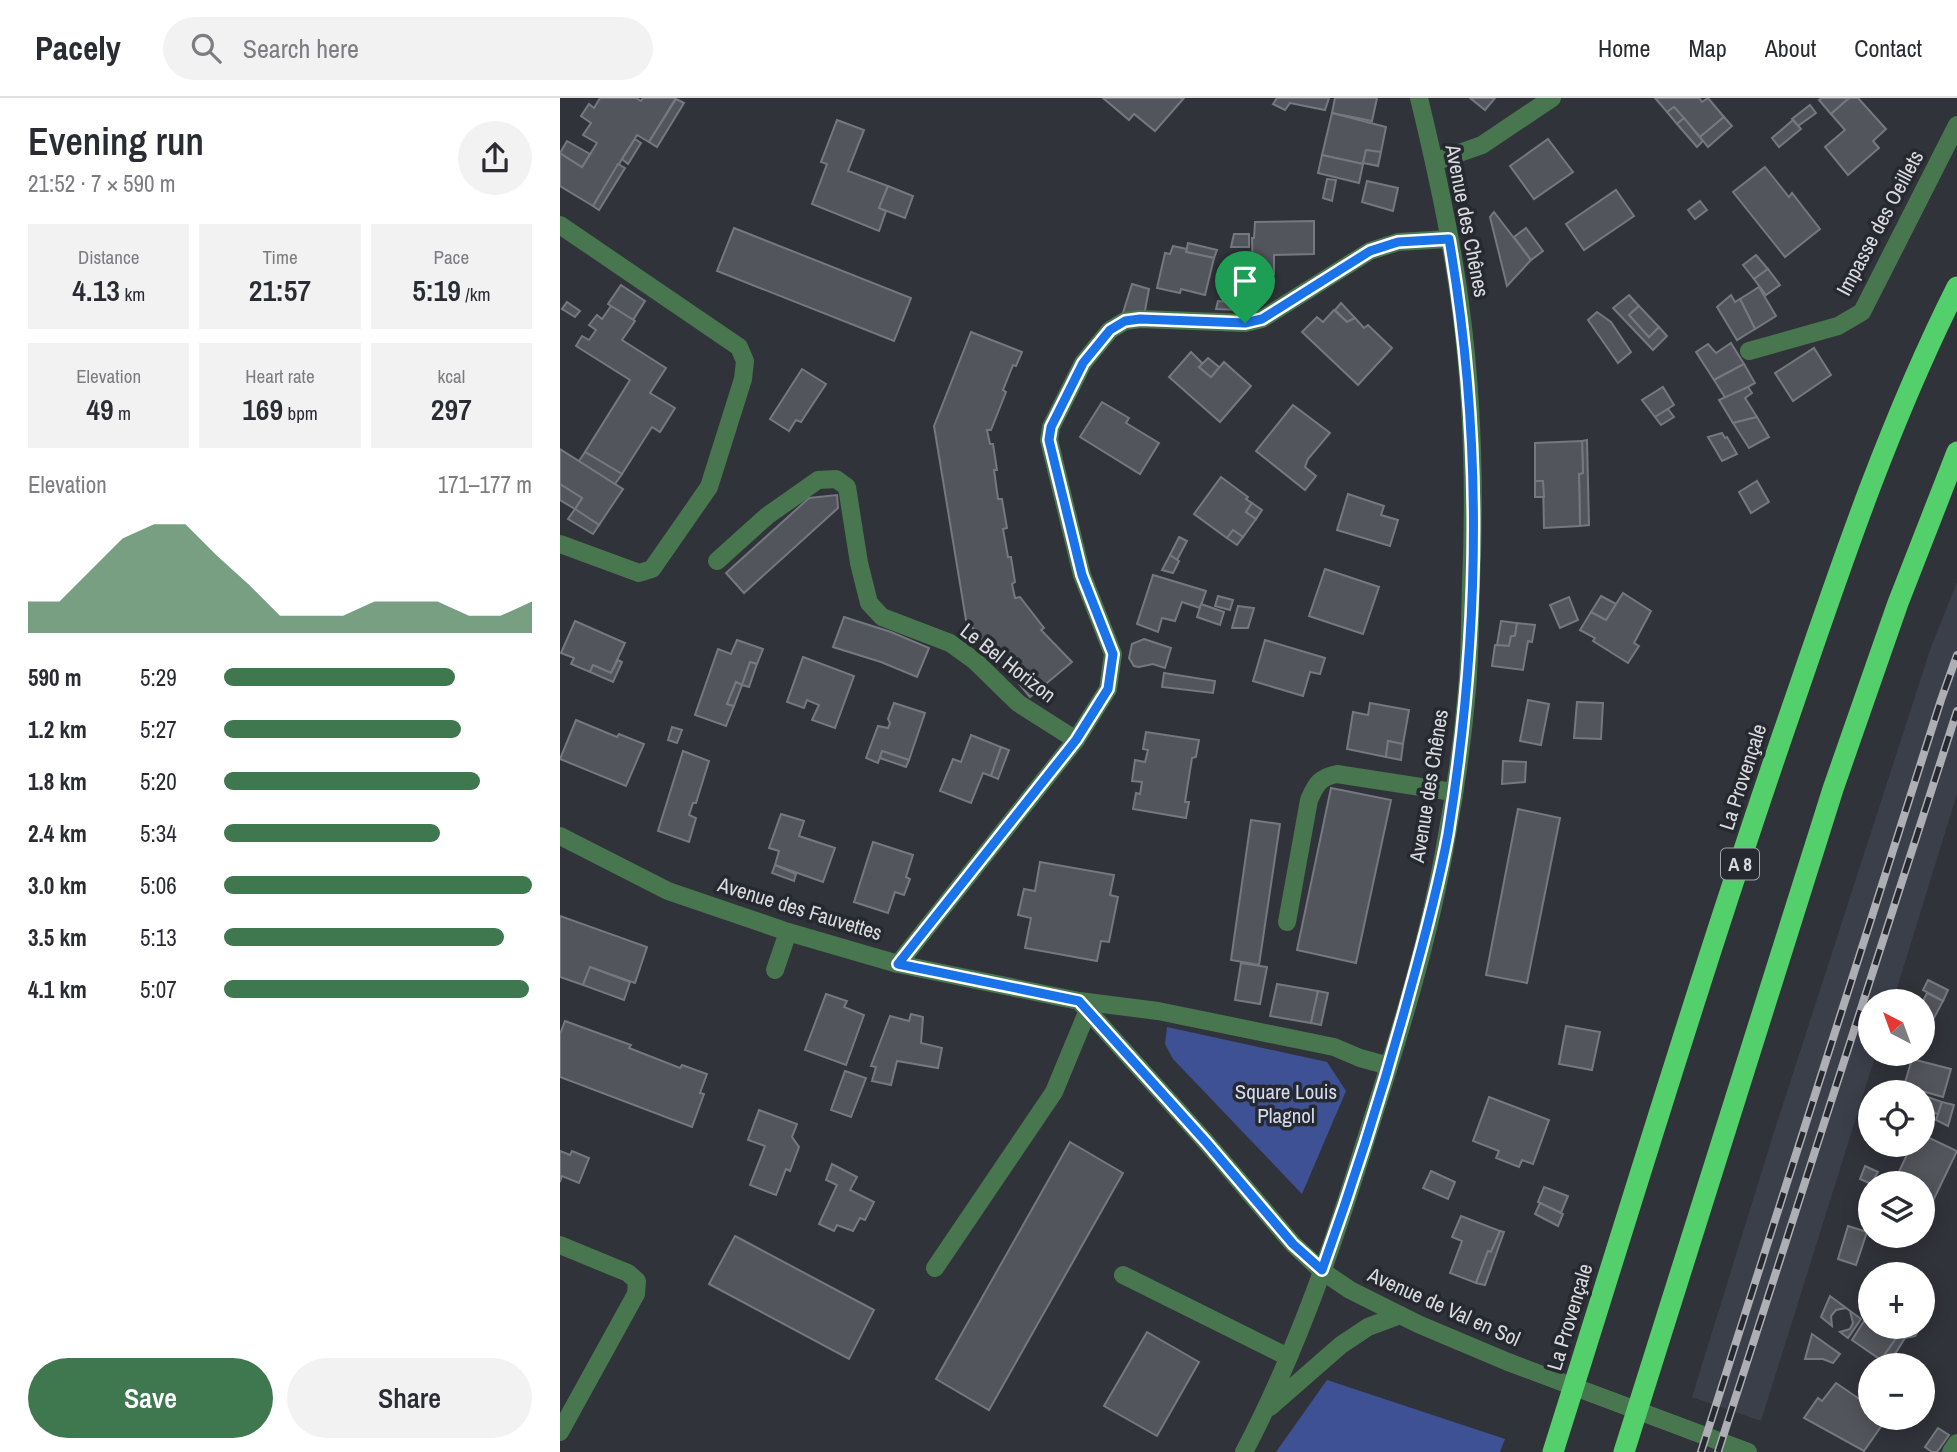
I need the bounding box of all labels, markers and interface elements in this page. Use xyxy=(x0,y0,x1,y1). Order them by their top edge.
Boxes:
search box xyxy=(163,17,653,80)
text: Pacely xyxy=(35,26,121,70)
icon: search xyxy=(187,29,225,67)
text: Search here xyxy=(243,31,359,66)
text: Home xyxy=(1598,32,1650,64)
text: Map xyxy=(1688,32,1727,64)
text: About xyxy=(1765,32,1816,64)
text: Contact xyxy=(1854,32,1922,64)
text: Evening run xyxy=(28,116,204,167)
button: share xyxy=(458,121,532,195)
street label: Avenue des Chênes xyxy=(1438,141,1496,300)
street label: Impasse des Oeillets xyxy=(1829,145,1930,301)
text: 21:52 · 7 × 590 m xyxy=(28,168,175,199)
text: Distance xyxy=(78,244,139,270)
text: Time xyxy=(262,244,298,270)
text: Pace xyxy=(434,244,469,270)
pin xyxy=(1215,251,1275,323)
icon: arrive xyxy=(1226,262,1264,300)
text: 4.13 xyxy=(72,270,120,310)
text: 21:57 xyxy=(249,270,311,310)
text: 5:19 xyxy=(412,270,461,310)
text: km xyxy=(120,281,145,307)
text: /km xyxy=(461,281,490,307)
text: Elevation xyxy=(76,363,141,389)
text: Heart rate xyxy=(245,363,315,389)
text: kcal xyxy=(437,363,465,389)
text: 49 xyxy=(86,389,114,429)
text: 169 xyxy=(242,389,283,429)
text: 297 xyxy=(431,389,472,429)
text: m xyxy=(114,400,131,426)
text: bpm xyxy=(283,400,318,426)
text: Elevation xyxy=(28,469,107,500)
text: 171–177 m xyxy=(438,469,532,500)
street label: Le Bel Horizon xyxy=(955,616,1062,709)
text: 590 m xyxy=(28,662,81,693)
text: 5:29 xyxy=(140,662,177,693)
street label: Avenue des Chênes xyxy=(1402,707,1455,866)
text: 1.2 km xyxy=(28,714,87,745)
text: 5:27 xyxy=(140,714,177,745)
street label: La Provençale xyxy=(1712,720,1773,834)
text: 1.8 km xyxy=(28,766,87,797)
text: 5:20 xyxy=(140,766,177,797)
text: 2.4 km xyxy=(28,818,87,849)
text: 5:34 xyxy=(140,818,177,849)
road number: A 8 xyxy=(1721,848,1759,880)
street label: Avenue des Fauvettes xyxy=(714,869,886,947)
text: 3.0 km xyxy=(28,870,87,901)
text: 5:06 xyxy=(140,870,177,901)
text: 3.5 km xyxy=(28,922,87,953)
text: 5:13 xyxy=(140,922,177,953)
text: 4.1 km xyxy=(28,974,87,1005)
text: 5:07 xyxy=(140,974,177,1005)
north arrow xyxy=(1858,989,1936,1066)
map controls xyxy=(1858,989,1935,1430)
park label: Square Louis Plagnol xyxy=(1235,1077,1337,1130)
button: locate xyxy=(1858,1080,1935,1157)
button: layers xyxy=(1858,1171,1935,1248)
street label: Avenue de Val en Sol xyxy=(1362,1260,1525,1353)
street label: La Provençale xyxy=(1540,1260,1599,1374)
button: + xyxy=(1858,1262,1935,1339)
button: − xyxy=(1858,1353,1935,1430)
button: Save xyxy=(28,1358,273,1438)
button: Share xyxy=(287,1358,532,1438)

